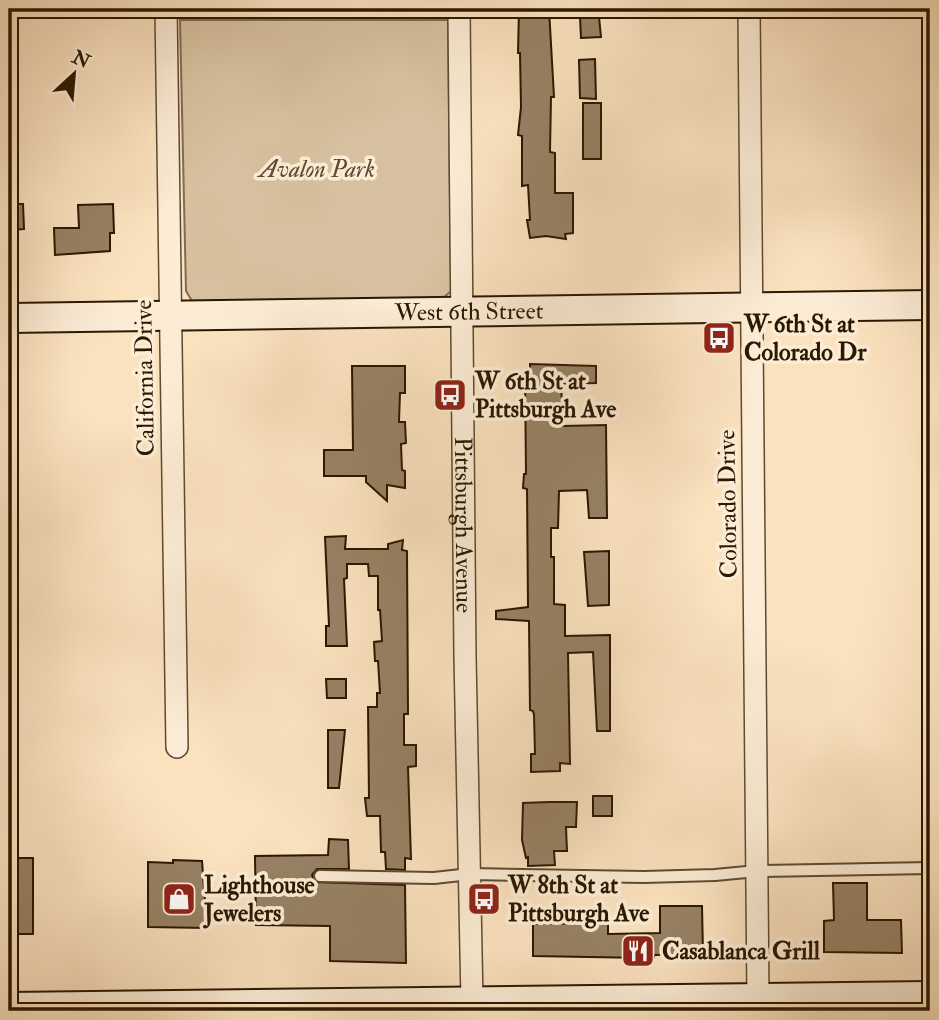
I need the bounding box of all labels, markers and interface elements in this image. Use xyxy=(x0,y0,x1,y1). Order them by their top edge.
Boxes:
north arrow xyxy=(38,38,108,108)
text: N xyxy=(67,45,95,75)
park label: Avalon Park xyxy=(256,154,375,185)
street label: West 6th Street xyxy=(393,295,544,328)
street label: California Drive xyxy=(128,299,162,457)
place label: W 6th St at Colorado Dr xyxy=(743,309,867,368)
bus stop icon: W 6th St at Colorado Dr xyxy=(700,319,738,357)
place label: W 6th St at Pittsburgh Ave xyxy=(474,366,616,425)
bus stop icon: W 6th St at Pittsburgh Ave xyxy=(431,376,469,414)
street label: Colorado Drive xyxy=(711,429,745,579)
street label: Pittsburgh Avenue xyxy=(447,437,480,613)
place label: Lighthouse Jewelers xyxy=(203,870,315,929)
place label: W 8th St at Pittsburgh Ave xyxy=(507,870,649,929)
shop icon: Lighthouse Jewelers xyxy=(160,880,198,918)
bus stop icon: W 8th St at Pittsburgh Ave xyxy=(465,880,503,918)
restaurant icon: Casablanca Grill xyxy=(619,932,657,970)
place label: Casablanca Grill xyxy=(662,936,821,967)

